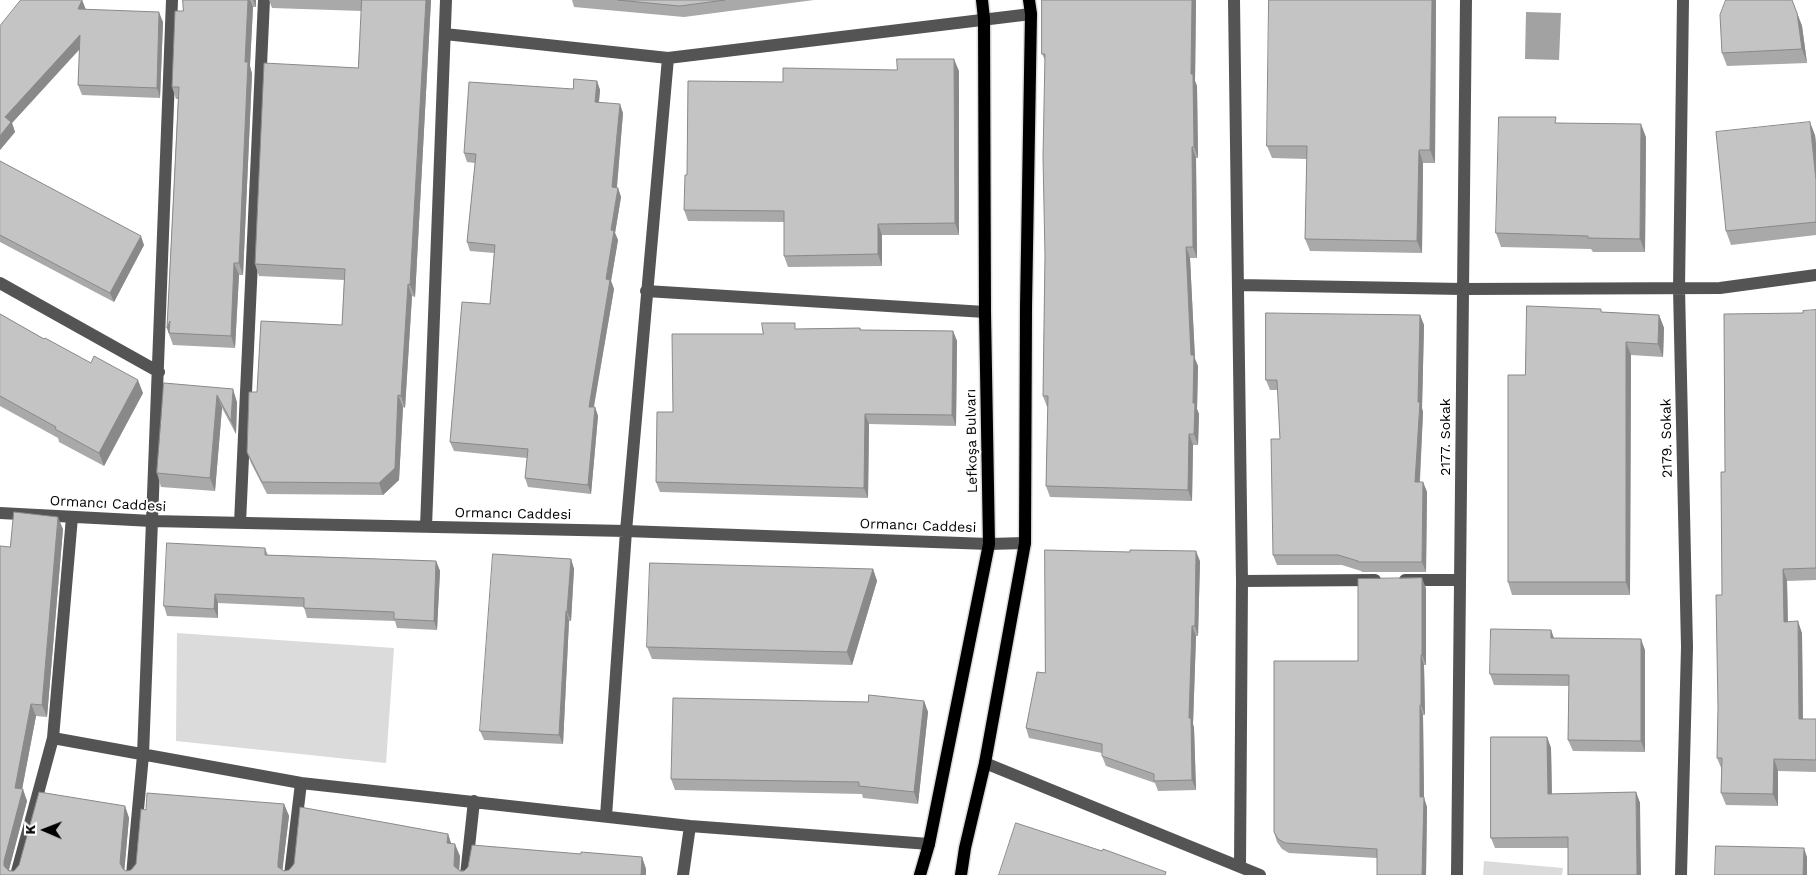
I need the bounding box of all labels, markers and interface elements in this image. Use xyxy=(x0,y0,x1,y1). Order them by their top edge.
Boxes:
street label: Lefkoşa Bulvarı xyxy=(963,389,981,493)
street label: 2177. Sokak xyxy=(1438,398,1454,476)
street label: 2179. Sokak xyxy=(1658,398,1676,478)
street label: Ormancı Caddesi xyxy=(49,493,167,515)
street label: Ormancı Caddesi xyxy=(455,505,571,523)
street label: Ormancı Caddesi xyxy=(859,516,977,536)
north arrow xyxy=(20,805,70,855)
text: K xyxy=(22,825,38,835)

